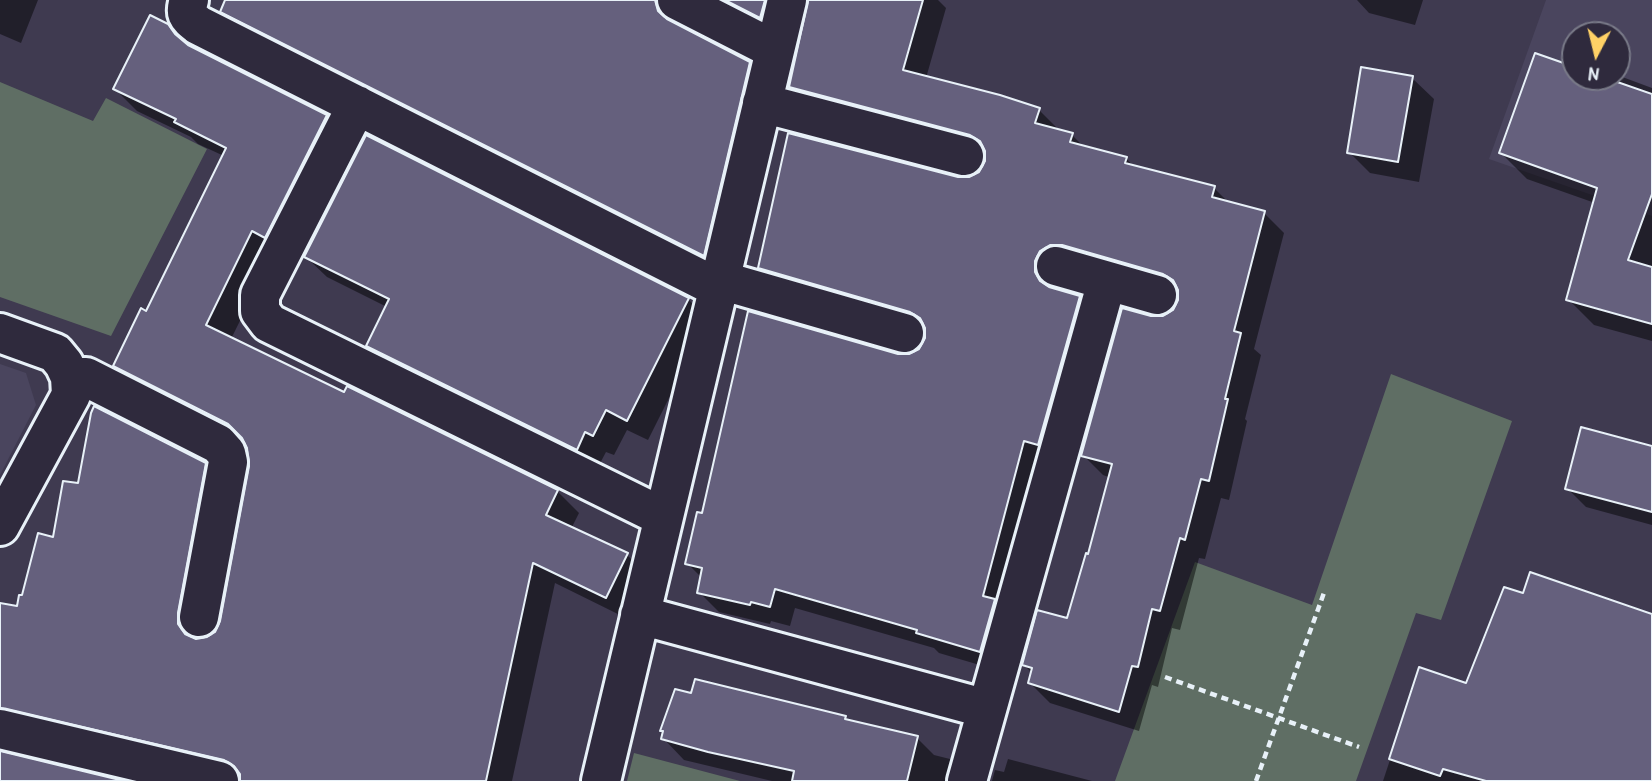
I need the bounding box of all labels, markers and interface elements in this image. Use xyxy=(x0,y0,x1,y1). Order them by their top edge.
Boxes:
north arrow xyxy=(1561,21,1631,91)
text: N xyxy=(1587,61,1600,88)

